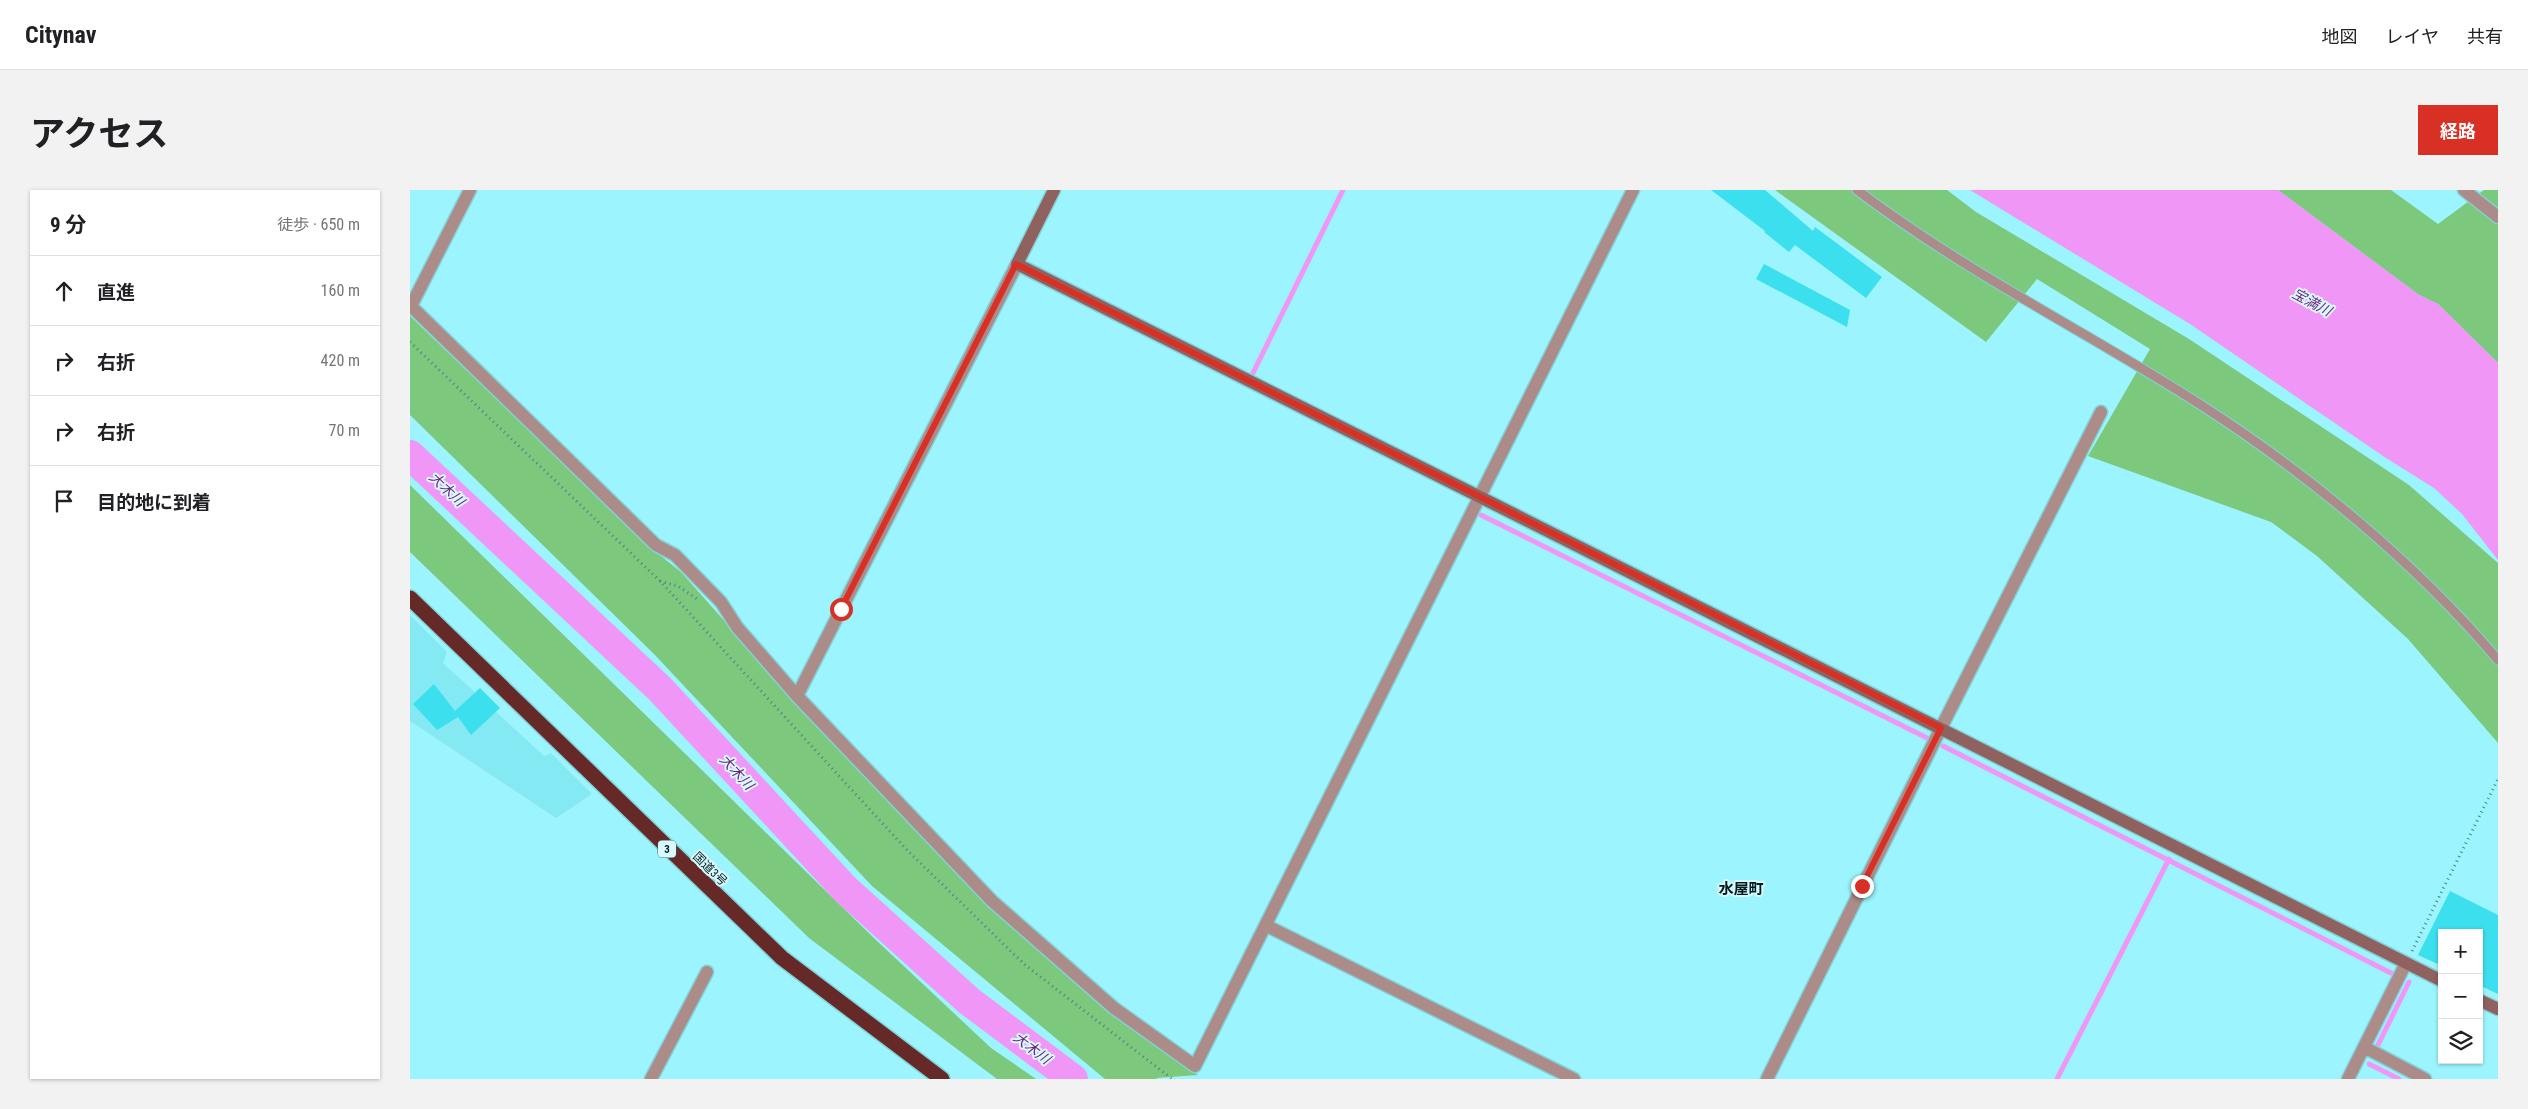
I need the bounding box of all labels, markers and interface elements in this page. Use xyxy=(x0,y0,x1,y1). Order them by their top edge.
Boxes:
text: Citynav xyxy=(25,21,96,49)
text: 地図 xyxy=(2322,26,2358,47)
text: レイヤ xyxy=(2386,26,2439,47)
text: 共有 xyxy=(2467,26,2503,47)
button: 経路 xyxy=(2418,105,2498,155)
text: アクセス xyxy=(30,114,168,155)
text: 9 分 xyxy=(50,213,86,237)
text: 徒歩 · 650 m xyxy=(277,215,360,234)
icon: ahead xyxy=(50,277,78,305)
text: 直進 xyxy=(97,281,135,304)
text: 160 m xyxy=(321,281,360,300)
water label: 宝満川 xyxy=(2290,285,2336,320)
icon: right xyxy=(50,347,78,375)
text: 右折 xyxy=(97,351,135,374)
text: 420 m xyxy=(321,351,360,370)
icon: right xyxy=(50,417,78,445)
text: 右折 xyxy=(97,421,135,444)
text: 70 m xyxy=(328,421,360,440)
water label: 大木川 xyxy=(426,469,469,511)
icon: arrive xyxy=(50,487,78,515)
text: 目的地に到着 xyxy=(97,491,211,514)
route start xyxy=(830,598,853,621)
water label: 大木川 xyxy=(717,751,759,794)
road number: 3 xyxy=(658,841,676,858)
street label: 国道3号 xyxy=(690,849,730,889)
route end xyxy=(1851,875,1874,898)
district label: 水屋町 xyxy=(1718,880,1764,898)
map controls xyxy=(2438,929,2483,1064)
button: + xyxy=(2438,929,2483,974)
button: − xyxy=(2438,974,2483,1019)
button: layers xyxy=(2438,1019,2483,1064)
water label: 大木川 xyxy=(1010,1029,1055,1068)

